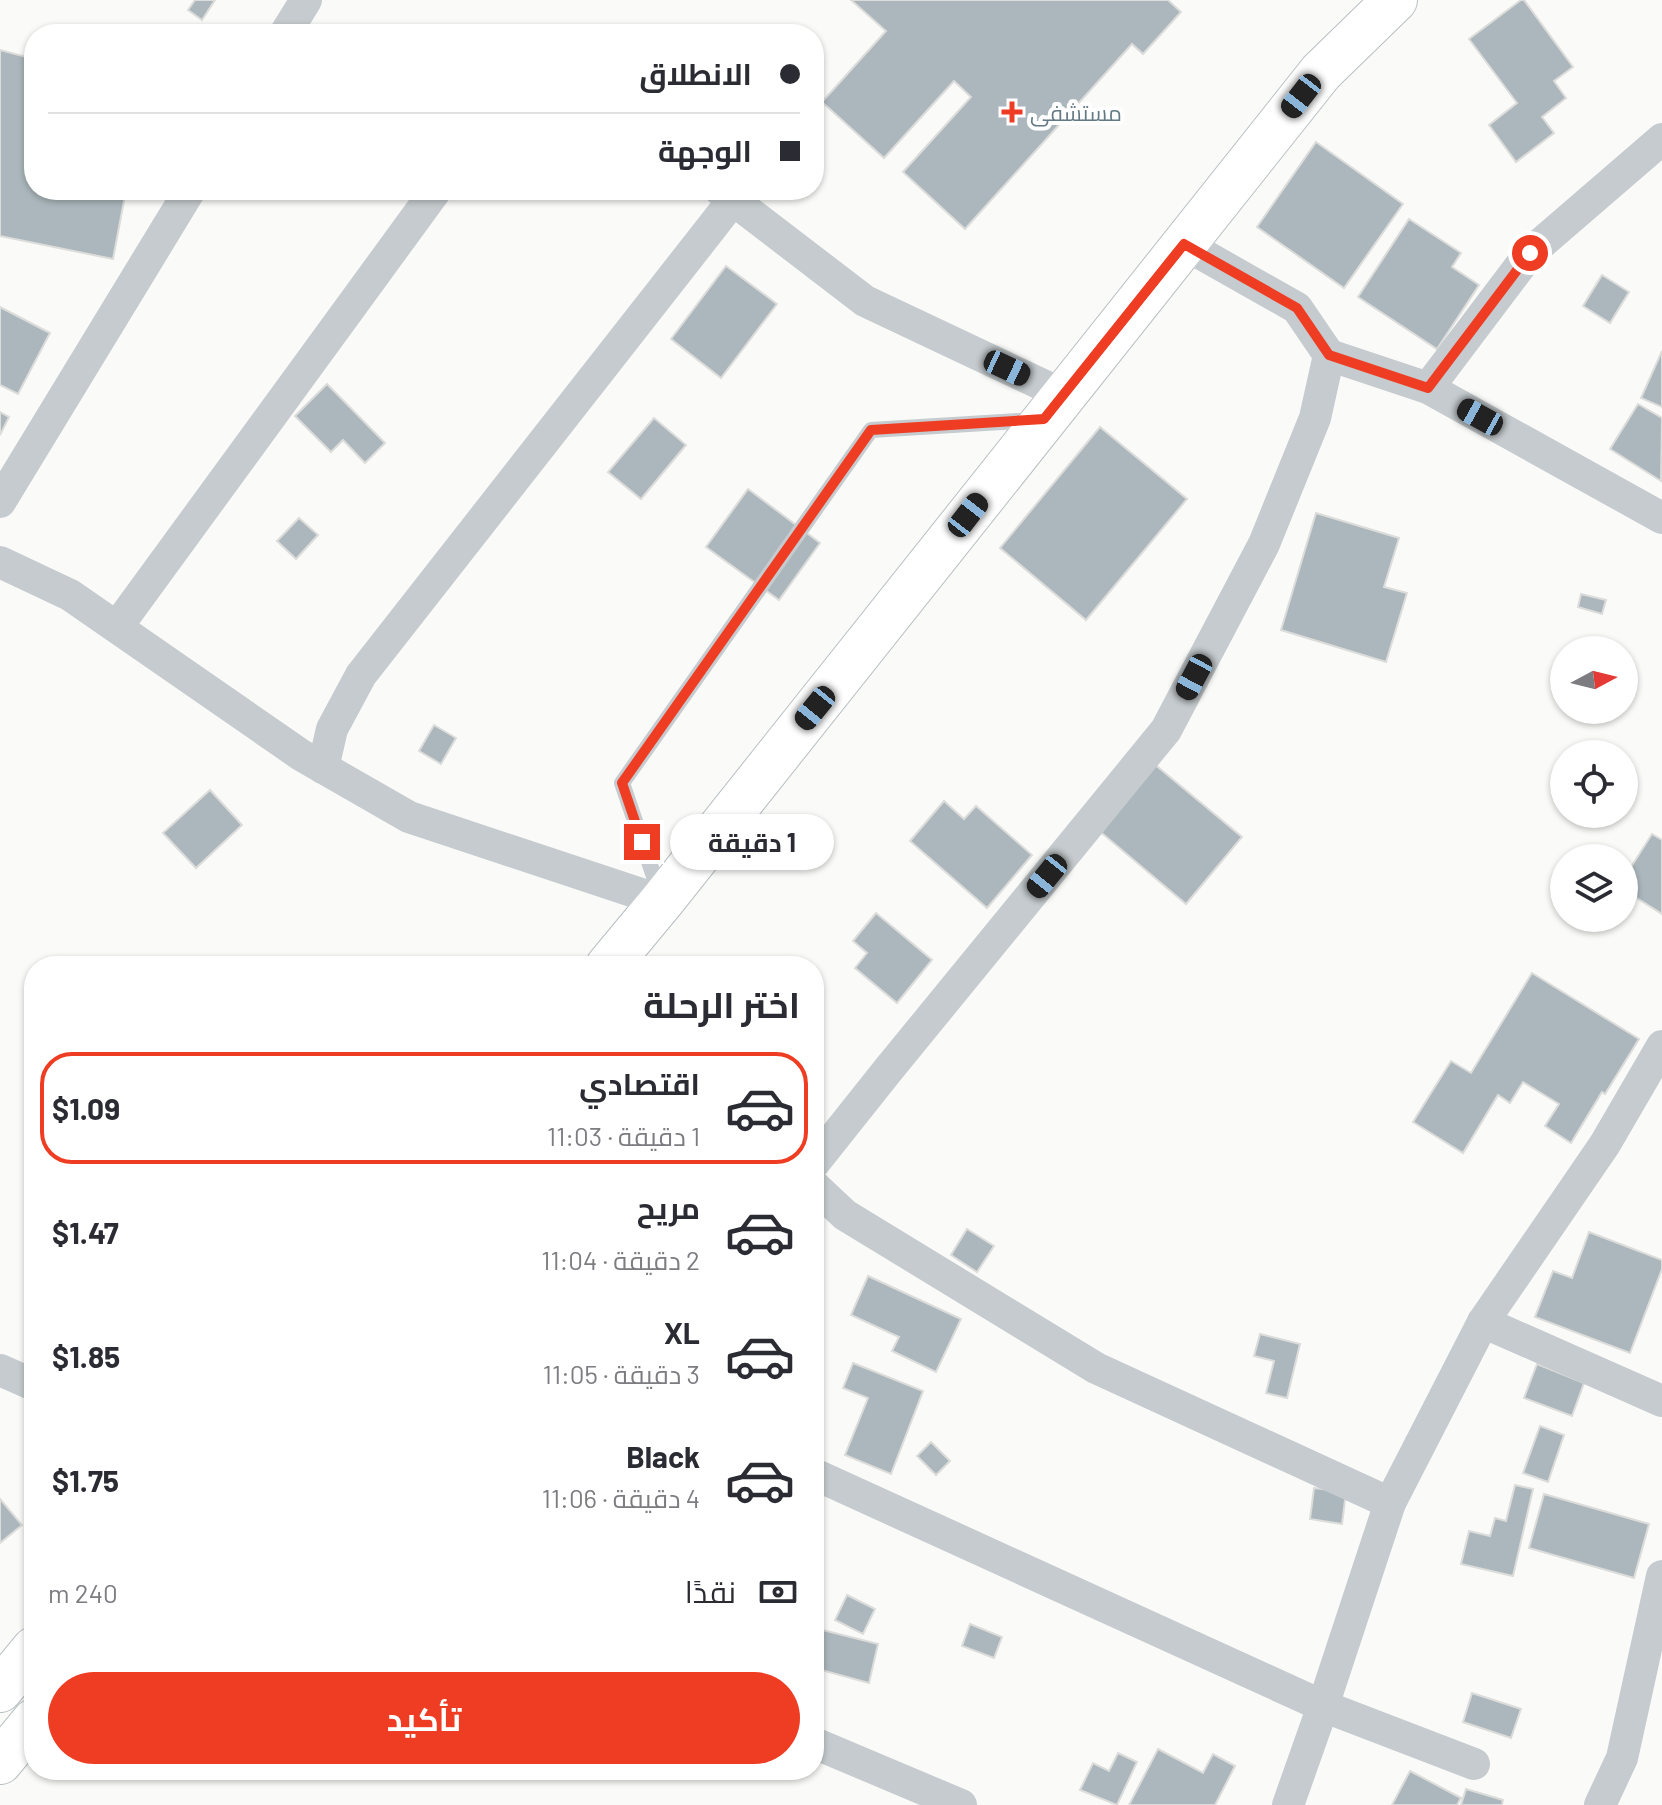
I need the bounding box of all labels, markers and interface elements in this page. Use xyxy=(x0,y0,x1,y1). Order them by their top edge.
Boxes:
text: الانطلاق xyxy=(639,55,752,91)
car xyxy=(1277,70,1325,122)
place label: مستشفى xyxy=(1030,99,1122,127)
marker: مستشفى xyxy=(1001,101,1023,123)
text: الوجهة xyxy=(658,132,752,168)
route start xyxy=(1512,235,1548,271)
car xyxy=(980,347,1034,389)
car xyxy=(1453,395,1507,439)
car xyxy=(944,489,992,541)
north arrow xyxy=(1550,636,1638,724)
map controls xyxy=(1550,636,1638,932)
car xyxy=(1172,650,1216,704)
car xyxy=(791,682,839,734)
button: locate xyxy=(1550,740,1638,828)
callout: 1 دقيقة xyxy=(670,814,834,870)
route end xyxy=(624,824,660,860)
text: 1 دقيقة xyxy=(708,826,796,857)
button: layers xyxy=(1550,844,1638,932)
car xyxy=(1023,850,1071,902)
text: اختر الرحلة xyxy=(643,982,800,1025)
text: اقتصادي xyxy=(579,1065,700,1101)
icon: car xyxy=(724,1072,796,1144)
text: $1.09 xyxy=(52,1090,120,1126)
text: 1 دقيقة · 11:03 xyxy=(547,1120,700,1151)
text: مريح xyxy=(637,1189,700,1225)
icon: car xyxy=(724,1196,796,1268)
text: $1.47 xyxy=(52,1214,119,1250)
text: 2 دقيقة · 11:04 xyxy=(541,1244,700,1275)
text: XL xyxy=(664,1314,700,1350)
icon: car xyxy=(724,1320,796,1392)
text: $1.85 xyxy=(52,1338,120,1374)
text: 3 دقيقة · 11:05 xyxy=(543,1358,700,1389)
text: Black xyxy=(626,1438,700,1474)
icon: car xyxy=(724,1444,796,1516)
text: $1.75 xyxy=(52,1462,119,1498)
text: 4 دقيقة · 11:06 xyxy=(542,1482,700,1513)
icon: cash xyxy=(756,1570,800,1614)
text: نقدًا xyxy=(685,1573,736,1609)
text: 240 m xyxy=(48,1577,118,1608)
button: تأكيد xyxy=(48,1672,800,1764)

